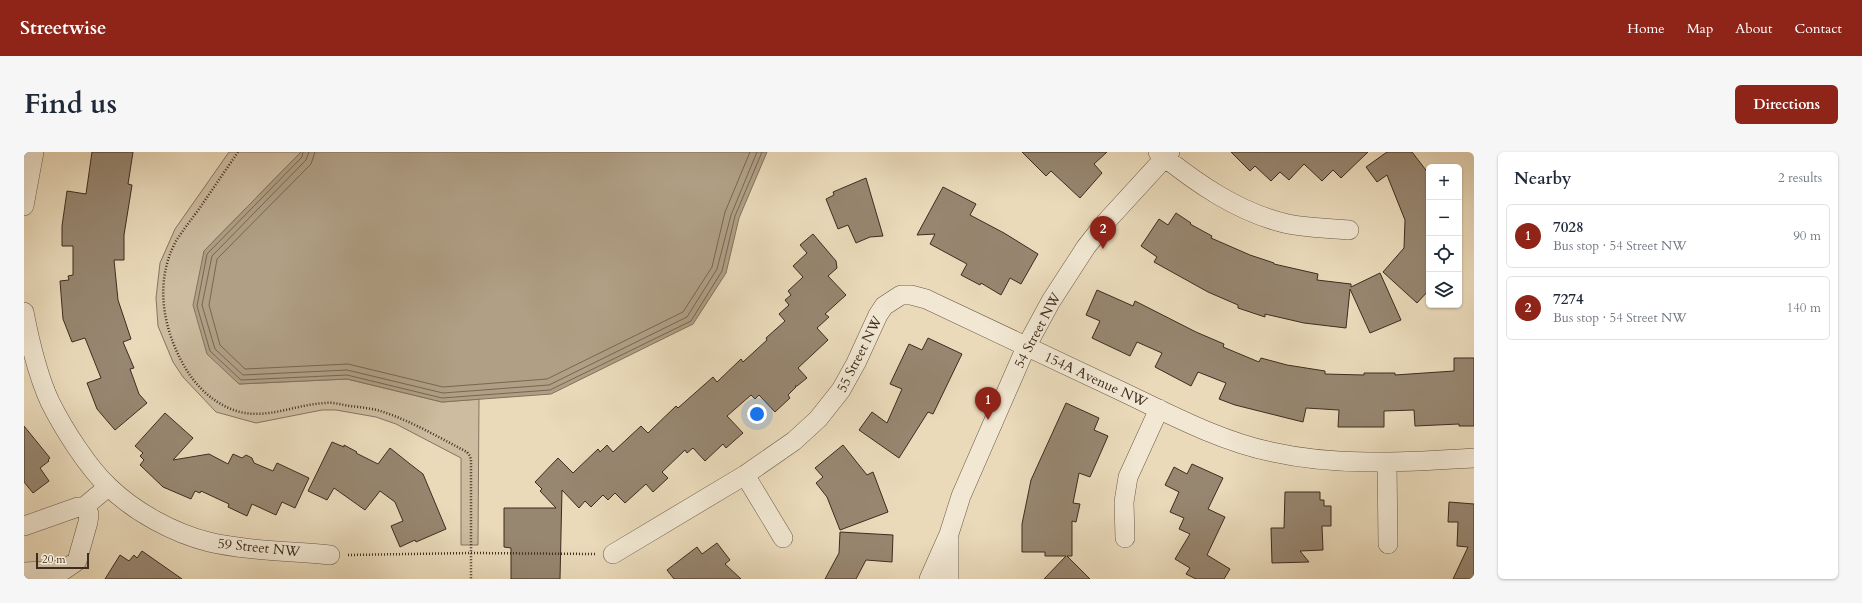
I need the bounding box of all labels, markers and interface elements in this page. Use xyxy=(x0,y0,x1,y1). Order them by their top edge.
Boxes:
text: Streetwise xyxy=(20,15,107,41)
text: Home xyxy=(1627,19,1665,38)
text: Map xyxy=(1687,19,1713,38)
text: About xyxy=(1735,19,1772,38)
text: Contact xyxy=(1794,19,1842,38)
text: Find us xyxy=(24,85,117,123)
button: Directions xyxy=(1735,85,1838,124)
map controls xyxy=(1426,164,1462,308)
button: + xyxy=(1426,164,1462,200)
text: Nearby xyxy=(1514,167,1571,190)
text: 2 results xyxy=(1778,169,1822,187)
button: − xyxy=(1426,200,1462,236)
pin: 2 xyxy=(1090,216,1116,249)
text: 7028 xyxy=(1553,217,1584,237)
text: 1 xyxy=(1525,227,1531,245)
text: 90 m xyxy=(1793,227,1821,245)
button: locate xyxy=(1426,236,1462,272)
text: Bus stop · 54 Street NW xyxy=(1553,237,1687,255)
button: layers xyxy=(1426,272,1462,308)
street label: 54 Street NW xyxy=(1010,289,1066,371)
text: 7274 xyxy=(1553,289,1584,309)
text: 2 xyxy=(1525,299,1531,317)
text: 140 m xyxy=(1787,299,1821,317)
text: Bus stop · 54 Street NW xyxy=(1553,309,1687,327)
street label: 55 Street NW xyxy=(832,312,887,395)
street label: 154A Avenue NW xyxy=(1041,347,1151,412)
pin: 1 xyxy=(975,387,1001,420)
your location xyxy=(747,404,767,424)
street label: 59 Street NW xyxy=(217,534,302,561)
scale bar xyxy=(36,551,89,570)
text: 20 m xyxy=(42,552,66,567)

